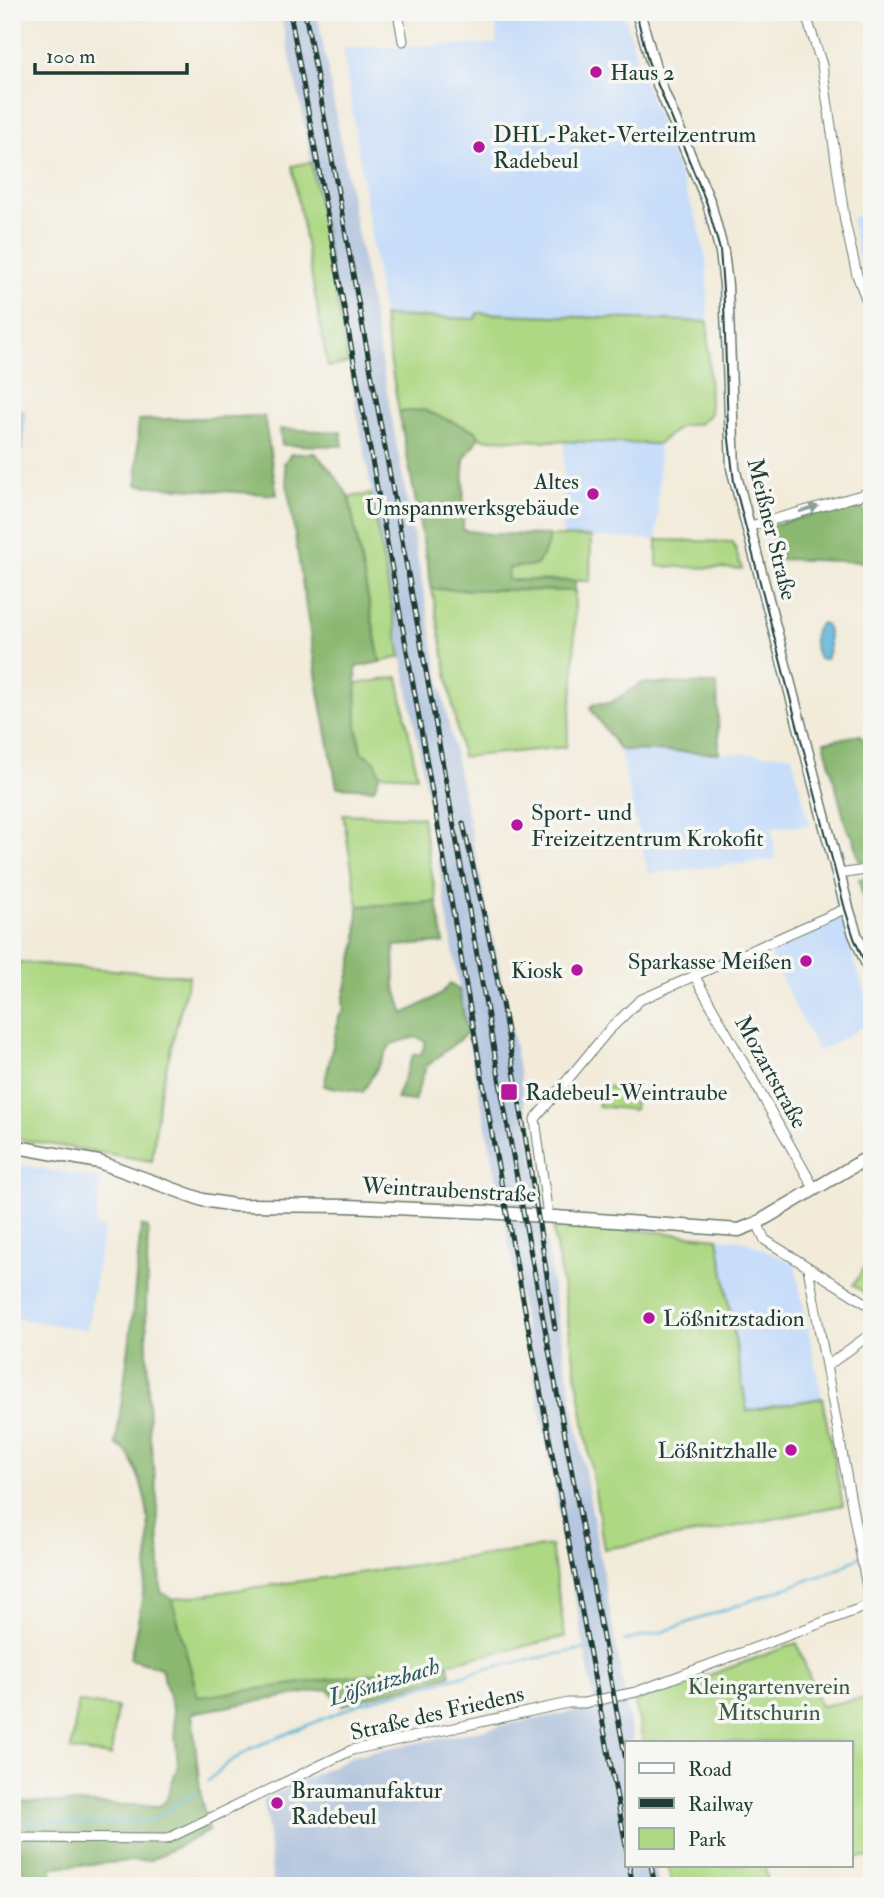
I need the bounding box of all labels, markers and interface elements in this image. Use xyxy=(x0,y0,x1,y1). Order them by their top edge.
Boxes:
scale bar xyxy=(35,32,187,76)
text: 100 m xyxy=(46,43,96,70)
place label: Haus 2 xyxy=(610,58,675,87)
marker: Haus 2 xyxy=(588,64,604,80)
place label: DHL-Paket-Verteilzentrum Radebeul xyxy=(493,120,757,175)
marker: DHL-Paket-Verteilzentrum Radebeul xyxy=(471,139,487,155)
street label: Meißner Straße xyxy=(740,455,804,603)
place label: Altes Umspannwerksgebäude xyxy=(365,467,579,523)
marker: Altes Umspannwerksgebäude xyxy=(585,486,601,502)
one-way arrow xyxy=(799,504,820,514)
place label: Sport- und Freizeitzentrum Krokofit xyxy=(531,798,764,853)
marker: Sport- und Freizeitzentrum Krokofit xyxy=(509,817,525,833)
place label: Sparkasse Meißen xyxy=(628,947,792,977)
marker: Sparkasse Meißen xyxy=(798,953,814,969)
place label: Kiosk xyxy=(511,956,563,985)
marker: Kiosk xyxy=(569,962,585,978)
street label: Mozartstraße xyxy=(728,1010,814,1134)
place label: Radebeul-Weintraube xyxy=(525,1078,728,1107)
marker: Radebeul-Weintraube xyxy=(499,1082,519,1102)
street label: Weintraubenstraße xyxy=(360,1171,537,1209)
place label: Lößnitzstadion xyxy=(663,1304,805,1333)
marker: Lößnitzstadion xyxy=(641,1310,657,1326)
place label: Lößnitzhalle xyxy=(658,1436,777,1465)
marker: Lößnitzhalle xyxy=(783,1442,799,1458)
water label: Lößnitzbach xyxy=(324,1650,444,1714)
park label: Kleingartenverein Mitschurin xyxy=(688,1672,851,1727)
street label: Straße des Friedens xyxy=(347,1679,527,1747)
legend xyxy=(625,1741,852,1867)
text: Road xyxy=(688,1756,733,1783)
place label: Braumanufaktur Radebeul xyxy=(291,1776,443,1831)
text: Railway xyxy=(688,1791,754,1818)
marker: Braumanufaktur Radebeul xyxy=(269,1795,285,1811)
text: Park xyxy=(688,1826,726,1853)

